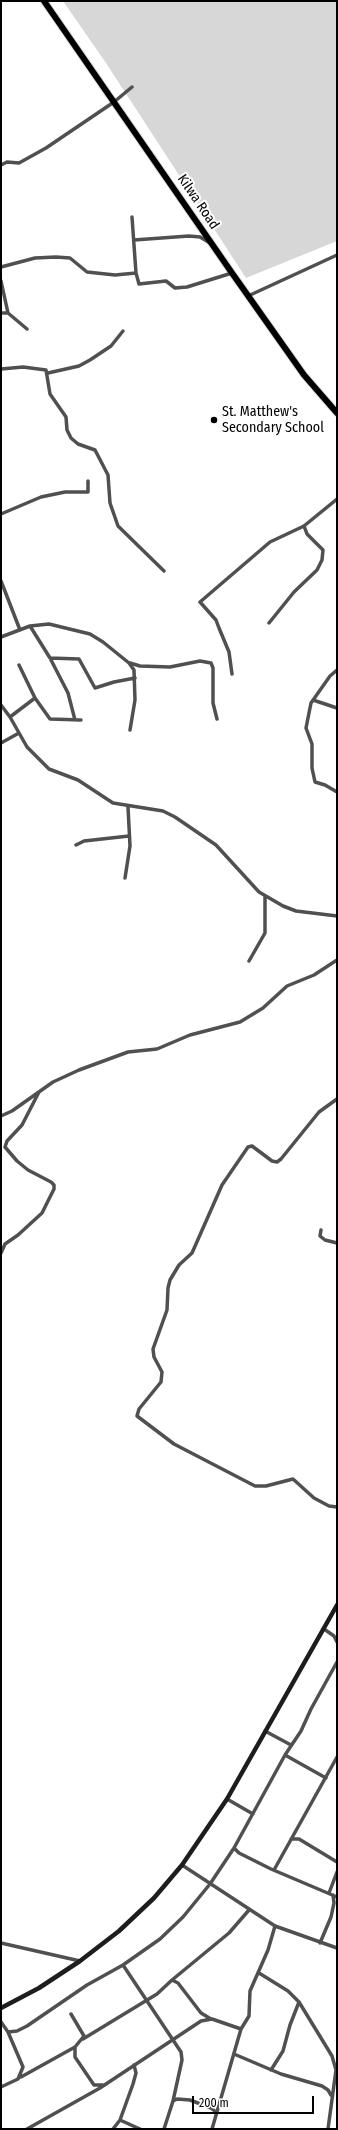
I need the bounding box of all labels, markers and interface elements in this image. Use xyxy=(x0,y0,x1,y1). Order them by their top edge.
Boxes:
street label: Kilwa Road xyxy=(173,171,223,233)
place label: St. Matthew's Secondary School xyxy=(222,404,324,436)
marker: St. Matthew's Secondary School xyxy=(209,415,219,425)
scale bar xyxy=(194,2088,316,2114)
text: 200 m xyxy=(199,2096,229,2110)

